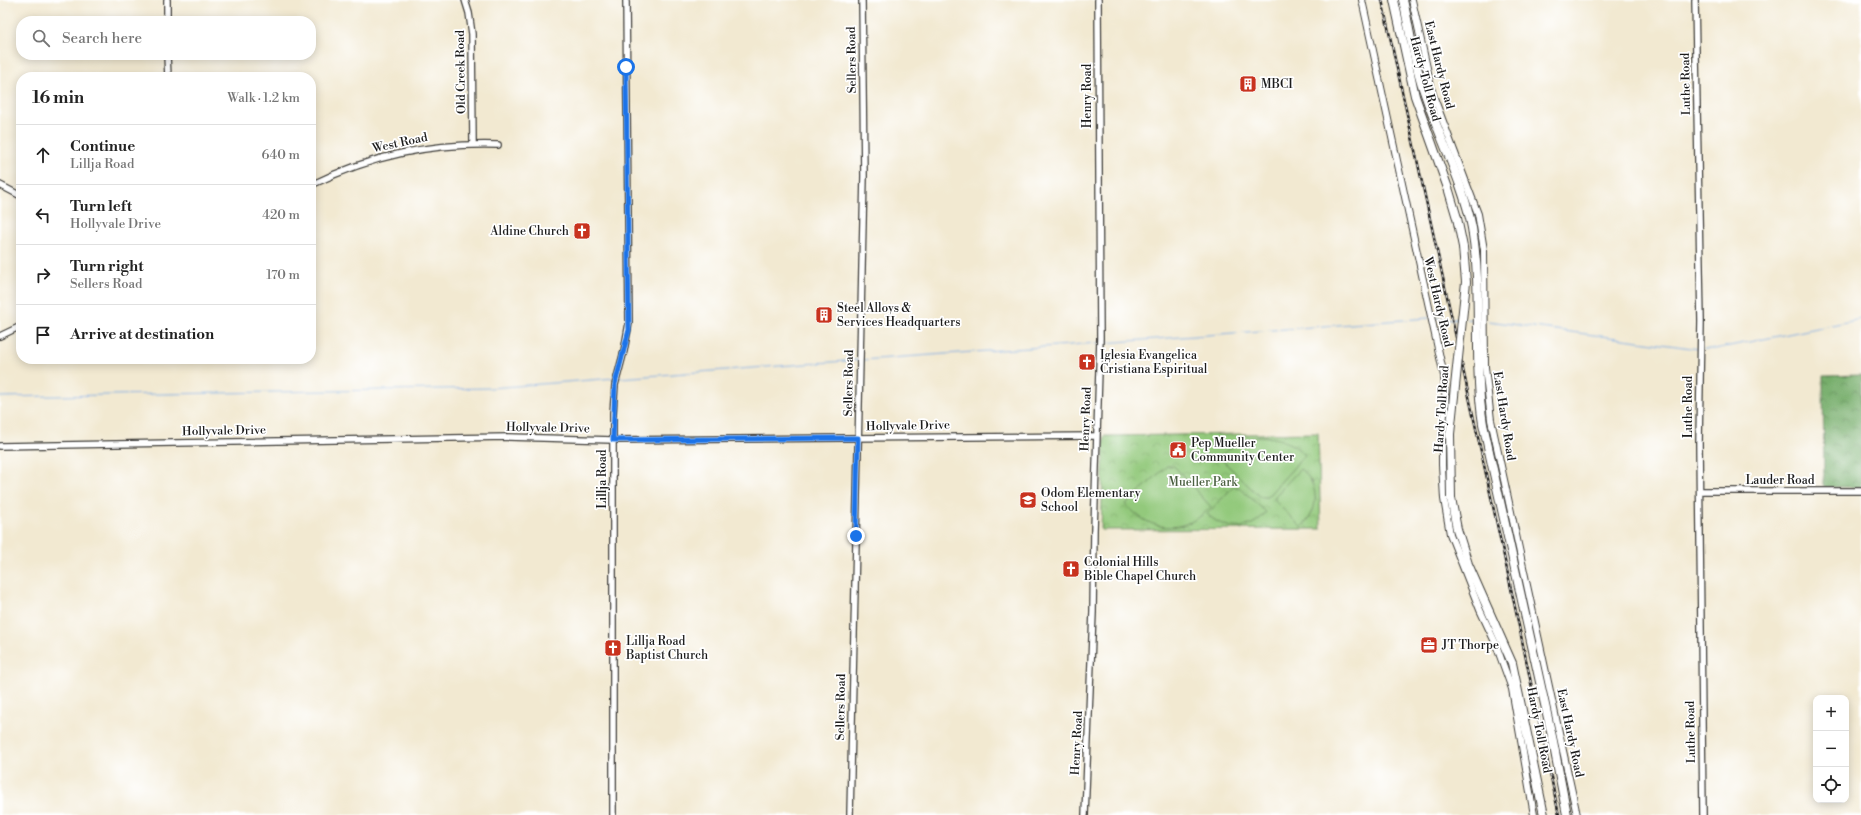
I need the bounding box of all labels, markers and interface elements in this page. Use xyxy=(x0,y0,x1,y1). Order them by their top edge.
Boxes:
search box xyxy=(16,16,316,60)
street label: East Hardy Road xyxy=(1421,19,1457,111)
street label: Sellers Road xyxy=(844,26,860,94)
icon: search xyxy=(30,27,52,49)
text: Search here xyxy=(62,29,142,48)
street label: Old Creek Road xyxy=(453,30,469,114)
street label: Hardy Toll Road xyxy=(1406,35,1444,123)
street label: Luthe Road xyxy=(1678,52,1694,115)
route start xyxy=(617,58,635,76)
street label: Henry Road xyxy=(1080,64,1095,128)
building icon: MBCI xyxy=(1238,74,1258,94)
place label: MBCI xyxy=(1261,77,1293,92)
text: 16 min xyxy=(32,87,84,109)
text: Walk · 1.2 km xyxy=(227,90,300,106)
street label: West Road xyxy=(370,130,429,156)
text: Continue xyxy=(70,137,135,156)
icon: ahead xyxy=(32,144,54,166)
text: 640 m xyxy=(261,147,300,163)
text: Lillja Road xyxy=(70,156,134,172)
text: Turn left xyxy=(70,197,132,216)
icon: left xyxy=(32,204,54,226)
text: 420 m xyxy=(262,207,300,223)
text: Hollyvale Drive xyxy=(70,216,161,232)
church icon: Aldine Church xyxy=(572,221,592,241)
place label: Aldine Church xyxy=(489,224,569,239)
street label: West Hardy Road xyxy=(1420,254,1456,349)
text: Turn right xyxy=(70,257,144,276)
icon: right xyxy=(32,264,54,286)
text: 170 m xyxy=(266,267,300,283)
text: Sellers Road xyxy=(70,276,142,292)
place label: Steel Alloys & Services Headquarters xyxy=(837,301,960,330)
building icon: Steel Alloys & Services Headquarters xyxy=(814,305,834,325)
icon: arrive xyxy=(32,324,54,346)
text: Arrive at destination xyxy=(70,325,214,344)
place label: Iglesia Evangelica Cristiana Espiritual xyxy=(1100,348,1208,377)
street label: Sellers Road xyxy=(841,349,857,417)
church icon: Iglesia Evangelica Cristiana Espiritual xyxy=(1077,352,1097,372)
street label: Hardy Toll Road xyxy=(1431,365,1453,453)
street label: East Hardy Road xyxy=(1490,370,1518,462)
street label: Luthe Road xyxy=(1681,375,1696,438)
street label: Henry Road xyxy=(1077,386,1095,452)
street label: Hollyvale Drive xyxy=(866,418,950,434)
street label: Hollyvale Drive xyxy=(506,420,590,436)
street label: Hollyvale Drive xyxy=(182,423,266,439)
place label: Pep Mueller Community Center xyxy=(1191,436,1294,465)
public building icon: Pep Mueller Community Center xyxy=(1168,440,1188,460)
street label: Lillja Road xyxy=(595,449,610,509)
street label: Lauder Road xyxy=(1745,473,1815,488)
park label: Mueller Park xyxy=(1168,475,1238,490)
place label: Odom Elementary School xyxy=(1041,486,1141,515)
school or university icon: Odom Elementary School xyxy=(1018,490,1038,510)
route end xyxy=(847,527,865,545)
place label: Colonial Hills Bible Chapel Church xyxy=(1083,555,1196,584)
church icon: Colonial Hills Bible Chapel Church xyxy=(1061,559,1081,579)
place label: Lillja Road Baptist Church xyxy=(625,634,708,663)
office icon: JT Thorpe xyxy=(1419,635,1439,655)
church icon: Lillja Road Baptist Church xyxy=(603,638,623,658)
place label: JT Thorpe xyxy=(1441,638,1499,653)
street label: Sellers Road xyxy=(833,673,849,741)
street label: Hardy Toll Road xyxy=(1523,686,1555,775)
street label: East Hardy Road xyxy=(1553,687,1587,779)
map controls xyxy=(1813,695,1849,803)
button: + xyxy=(1813,695,1849,731)
street label: Luthe Road xyxy=(1683,700,1699,763)
street label: Henry Road xyxy=(1068,710,1086,776)
button: − xyxy=(1813,731,1849,767)
button: locate xyxy=(1813,767,1849,803)

